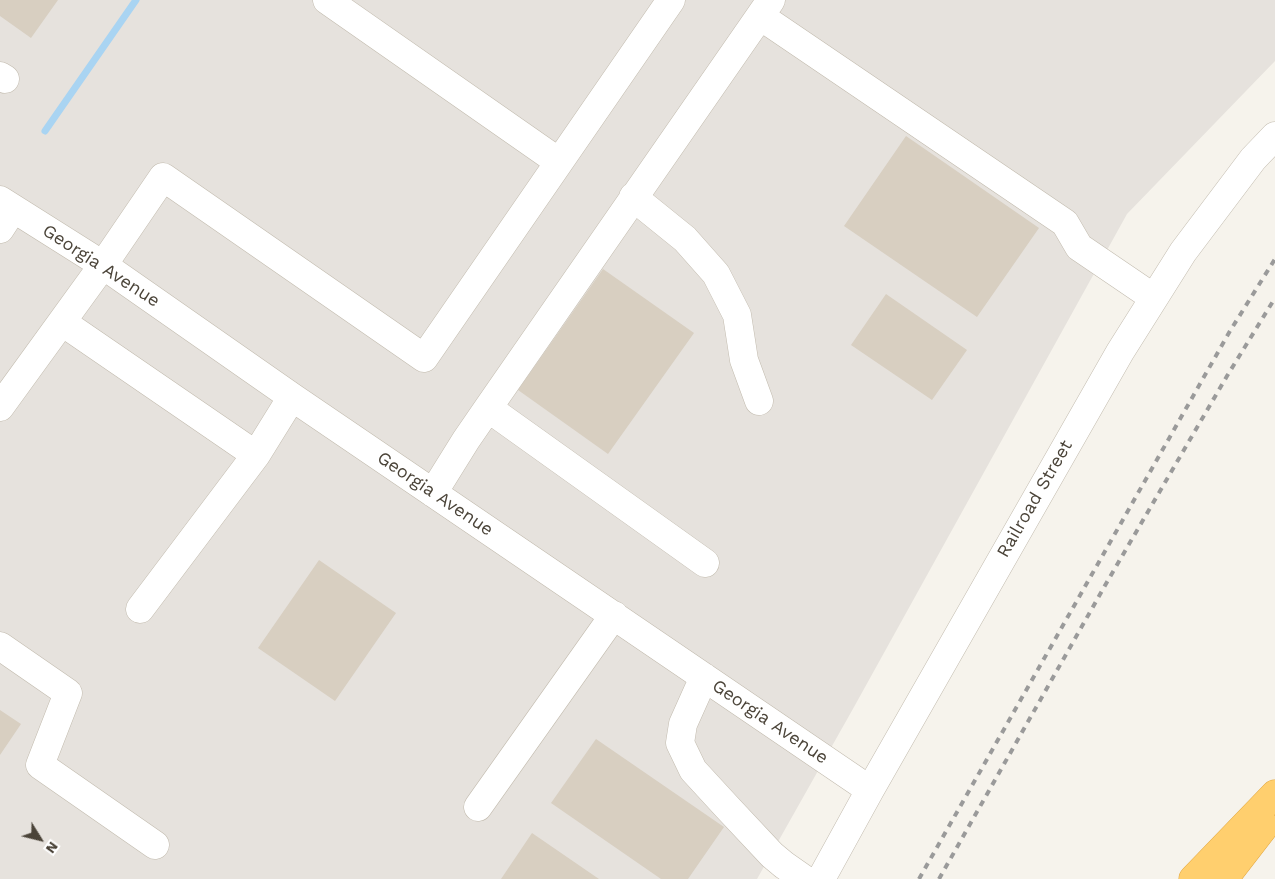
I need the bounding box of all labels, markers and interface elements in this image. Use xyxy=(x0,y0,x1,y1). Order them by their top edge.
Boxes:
street label: Georgia Avenue xyxy=(38,220,164,312)
street label: Railroad Street xyxy=(993,436,1077,562)
street label: Georgia Avenue xyxy=(373,447,497,541)
street label: Georgia Avenue xyxy=(708,675,832,769)
north arrow xyxy=(15,814,65,864)
text: N xyxy=(43,839,62,857)

